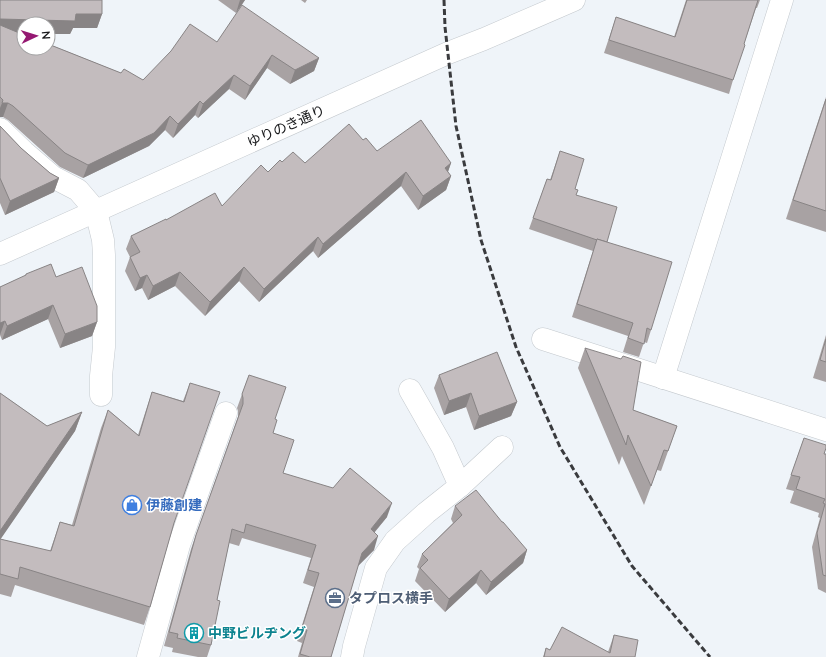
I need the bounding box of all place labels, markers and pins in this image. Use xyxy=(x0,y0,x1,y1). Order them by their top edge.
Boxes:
shop icon: 伊藤創建 xyxy=(121,494,143,516)
place label: 伊藤創建 xyxy=(146,496,202,513)
office icon: タプロス横手 xyxy=(324,587,346,609)
place label: タプロス横手 xyxy=(349,589,433,606)
building icon: 中野ビルヂング xyxy=(183,622,205,644)
place label: 中野ビルヂング xyxy=(208,624,306,641)

